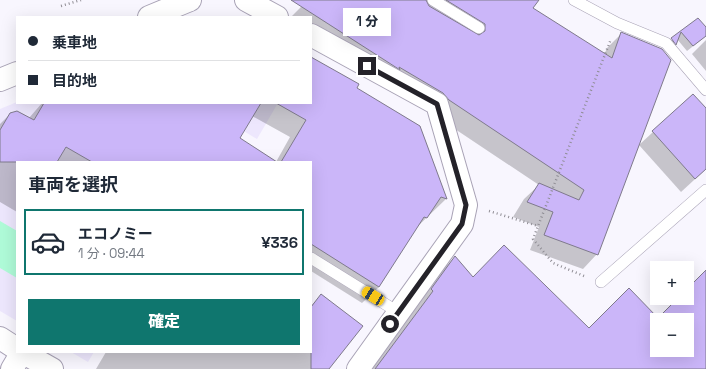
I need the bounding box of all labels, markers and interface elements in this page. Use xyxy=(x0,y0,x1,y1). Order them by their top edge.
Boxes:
callout: 1 分 xyxy=(343,8,391,36)
text: 1 分 xyxy=(356,13,378,30)
text: 乗車地 xyxy=(52,33,97,52)
route end xyxy=(358,57,376,75)
text: 目的地 xyxy=(52,71,97,90)
text: 車両を選択 xyxy=(28,173,118,196)
icon: car xyxy=(30,224,66,260)
text: エコノミー xyxy=(78,224,153,243)
text: ¥336 xyxy=(261,233,298,252)
text: 1 分 · 09:44 xyxy=(78,245,145,262)
map controls xyxy=(650,261,694,357)
button: + xyxy=(650,261,694,305)
car xyxy=(360,285,386,307)
button: 確定 xyxy=(28,299,300,345)
button: − xyxy=(650,313,694,357)
route start xyxy=(381,315,399,333)

